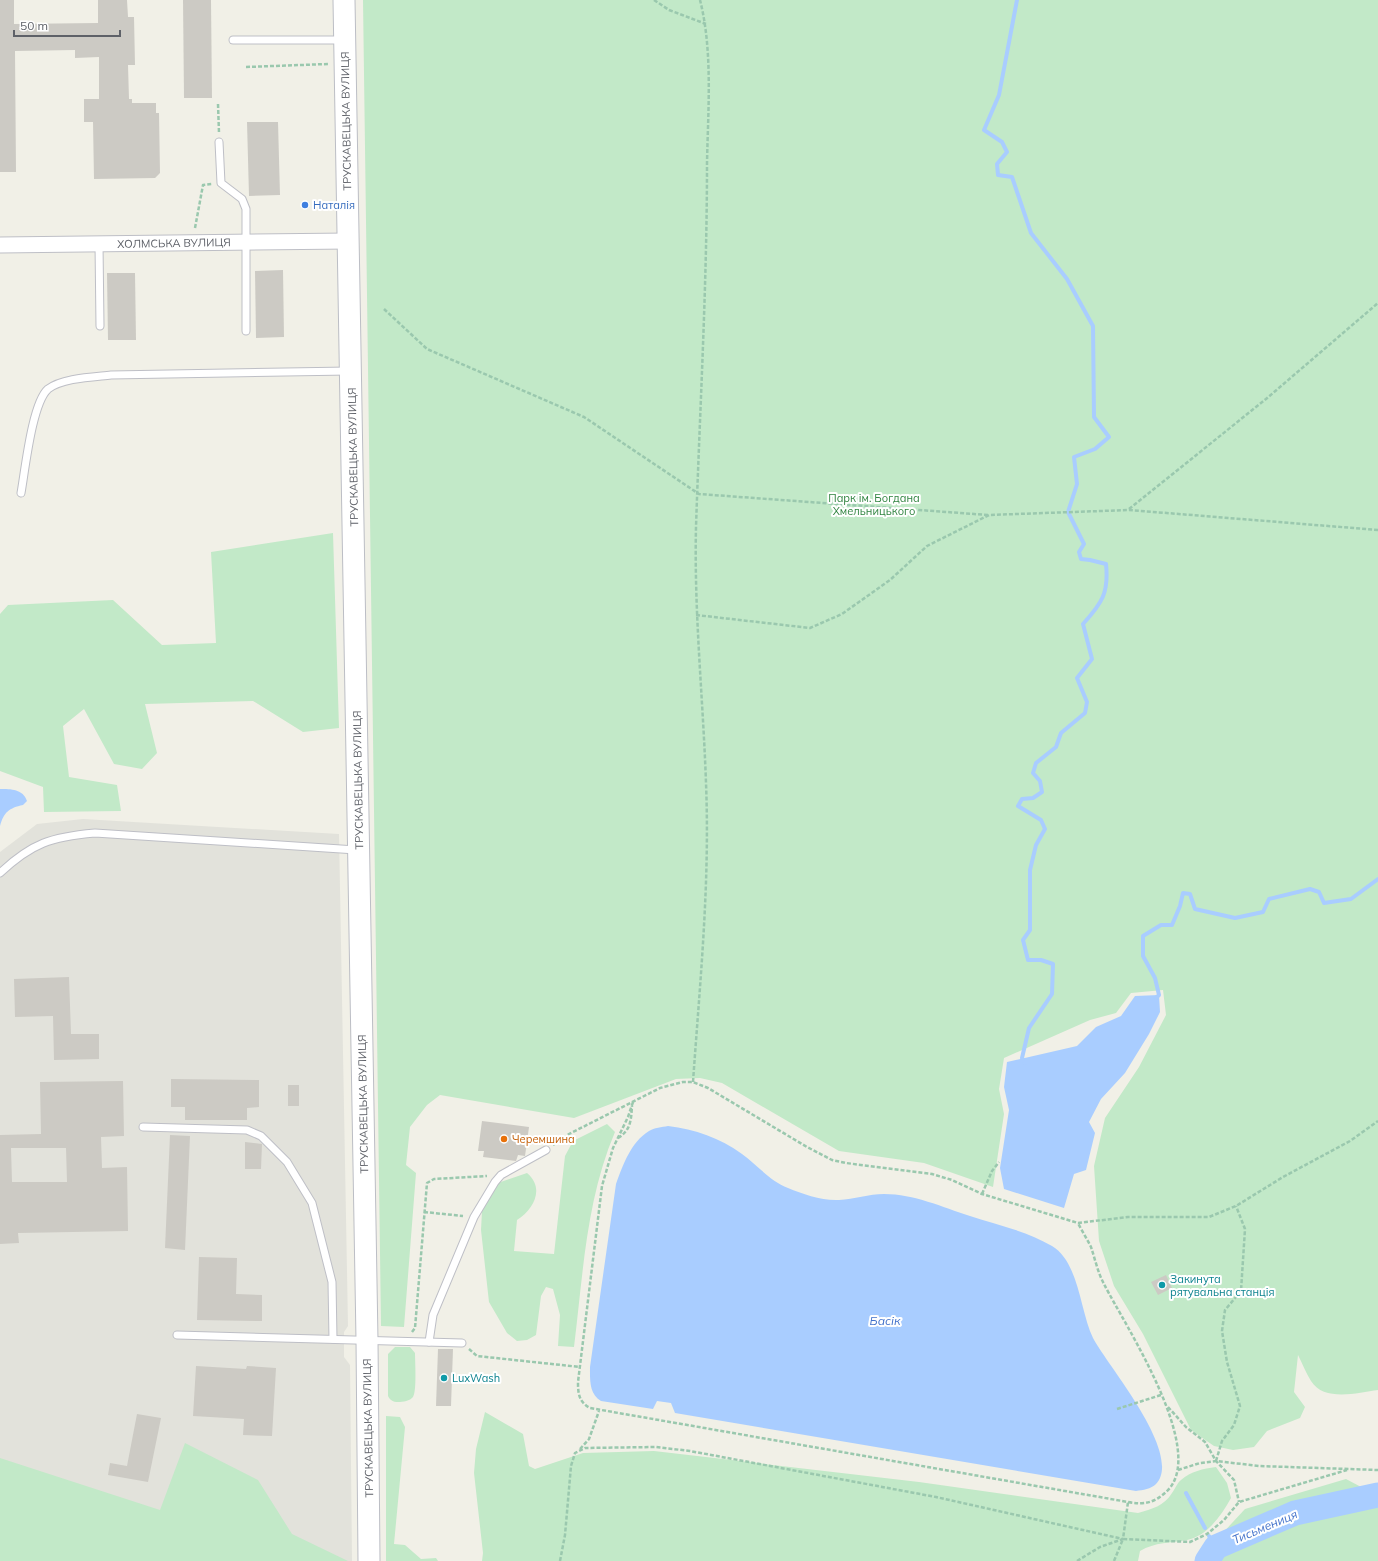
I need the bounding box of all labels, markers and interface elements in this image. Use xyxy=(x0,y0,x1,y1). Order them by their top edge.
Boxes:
scale bar xyxy=(14,12,120,38)
text: 50 m xyxy=(20,18,48,33)
street label: ТРУСКАВЕЦЬКА ВУЛИЦЯ xyxy=(338,51,354,191)
place label: Наталія xyxy=(313,198,355,212)
marker: Наталія xyxy=(300,200,310,210)
street label: ХОЛМСЬКА ВУЛИЦЯ xyxy=(117,235,231,251)
street label: ТРУСКАВЕЦЬКА ВУЛИЦЯ xyxy=(345,387,361,527)
park label: Парк ім. Богдана Хмельницького xyxy=(828,491,920,518)
street label: ТРУСКАВЕЦЬКА ВУЛИЦЯ xyxy=(350,710,366,850)
street label: ТРУСКАВЕЦЬКА ВУЛИЦЯ xyxy=(355,1034,371,1174)
place label: Черемшина xyxy=(512,1132,575,1146)
marker: Черемшина xyxy=(499,1134,509,1144)
place label: Закинута рятувальна станція xyxy=(1170,1272,1275,1299)
marker: Закинута рятувальна станція xyxy=(1157,1280,1167,1290)
water label: Басік xyxy=(870,1313,901,1328)
street label: ТРУСКАВЕЦЬКА ВУЛИЦЯ xyxy=(360,1358,376,1498)
place label: LuxWash xyxy=(452,1371,500,1385)
marker: LuxWash xyxy=(439,1373,449,1383)
water label: Тисьмениця xyxy=(1230,1506,1300,1547)

